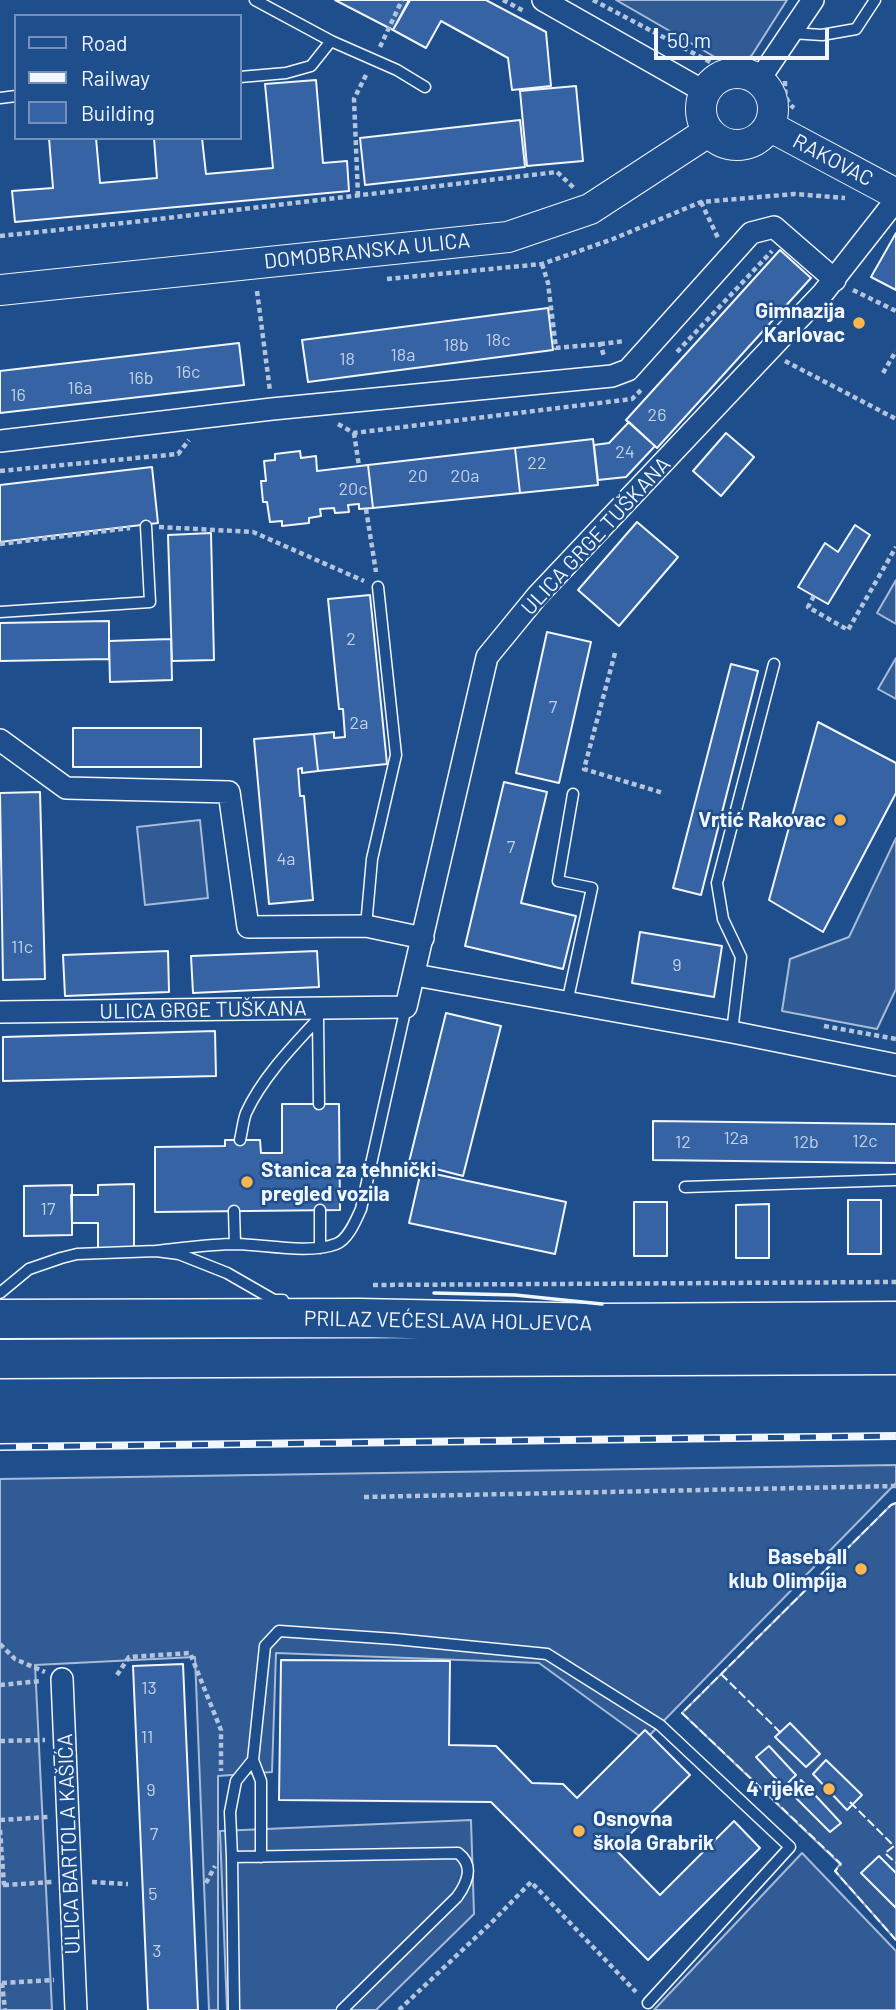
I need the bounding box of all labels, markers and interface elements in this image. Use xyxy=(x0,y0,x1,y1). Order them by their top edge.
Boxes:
legend xyxy=(14,14,242,140)
scale bar xyxy=(658,14,833,58)
text: 50 m xyxy=(667,27,711,52)
text: Road xyxy=(81,30,127,55)
text: Railway xyxy=(81,65,150,90)
text: Building xyxy=(81,100,155,125)
street label: RAKOVAC xyxy=(788,128,878,192)
street label: DOMOBRANSKA ULICA xyxy=(263,228,471,274)
place label: Gimnazija Karlovac xyxy=(755,298,845,348)
marker: Gimnazija Karlovac xyxy=(851,315,867,331)
house number: 18c xyxy=(485,329,511,351)
house number: 18b xyxy=(443,334,469,356)
house number: 18a xyxy=(391,344,415,366)
house number: 18 xyxy=(339,348,355,370)
house number: 16c xyxy=(176,361,200,383)
house number: 16b xyxy=(128,367,154,389)
house number: 16a xyxy=(68,377,92,399)
house number: 16 xyxy=(10,384,26,406)
house number: 26 xyxy=(648,404,666,426)
house number: 24 xyxy=(615,441,635,463)
street label: ULICA GRGE TUŠKANA xyxy=(516,452,676,620)
house number: 22 xyxy=(527,452,547,474)
house number: 20 xyxy=(408,465,428,487)
house number: 20a xyxy=(450,465,480,487)
house number: 20c xyxy=(338,478,368,500)
house number: 2 xyxy=(346,628,356,650)
house number: 7 xyxy=(549,696,557,718)
house number: 2a xyxy=(350,712,368,734)
place label: Vrtić Rakovac xyxy=(698,807,826,833)
marker: Vrtić Rakovac xyxy=(832,812,848,828)
house number: 7 xyxy=(507,836,515,858)
house number: 4a xyxy=(276,848,296,870)
house number: 11c xyxy=(11,936,33,958)
house number: 9 xyxy=(672,954,682,976)
street label: ULICA GRGE TUŠKANA xyxy=(99,996,307,1024)
house number: 12a xyxy=(723,1127,749,1149)
house number: 12c xyxy=(852,1130,878,1152)
house number: 12 xyxy=(675,1131,691,1153)
house number: 12b xyxy=(793,1131,819,1153)
place label: Stanica za tehnički pregled vozila xyxy=(261,1157,436,1207)
marker: Stanica za tehnički pregled vozila xyxy=(239,1174,255,1190)
house number: 17 xyxy=(41,1198,55,1220)
street label: PRILAZ VEĆESLAVA HOLJEVCA xyxy=(304,1306,592,1336)
place label: Baseball klub Olimpija xyxy=(728,1544,847,1594)
marker: Baseball klub Olimpija xyxy=(853,1561,869,1577)
house number: 13 xyxy=(141,1677,157,1699)
house number: 11 xyxy=(141,1726,153,1748)
street label: ULICA BARTOLA KAŠIĆA xyxy=(53,1733,85,1955)
place label: 4 rijeke xyxy=(746,1776,815,1802)
house number: 9 xyxy=(146,1779,156,1801)
marker: 4 rijeke xyxy=(821,1781,837,1797)
place label: Osnovna škola Grabrik xyxy=(593,1806,714,1856)
house number: 7 xyxy=(150,1823,158,1845)
marker: Osnovna škola Grabrik xyxy=(571,1823,587,1839)
house number: 5 xyxy=(148,1883,158,1905)
house number: 3 xyxy=(152,1940,162,1962)

